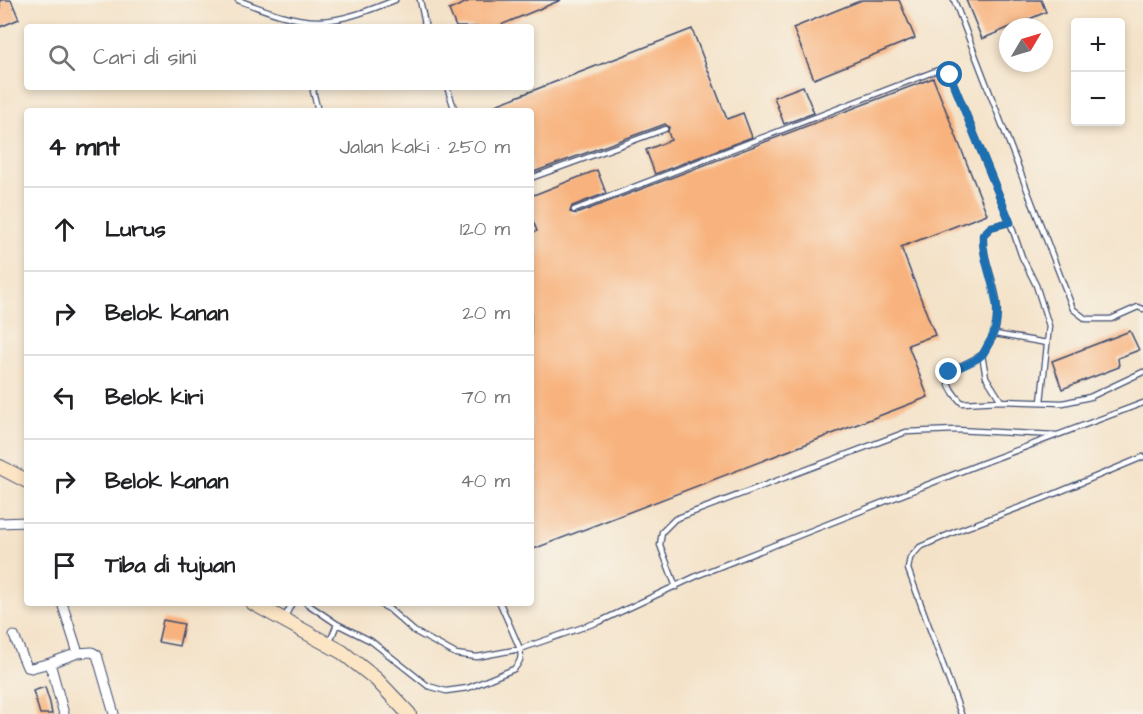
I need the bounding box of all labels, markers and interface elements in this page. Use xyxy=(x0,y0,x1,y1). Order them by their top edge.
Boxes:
north arrow xyxy=(999,18,1053,72)
map controls xyxy=(1071,18,1125,126)
button: + xyxy=(1071,18,1125,72)
search box xyxy=(24,24,534,90)
icon: search xyxy=(45,41,78,74)
text: Cari di sini xyxy=(93,42,196,73)
route start xyxy=(936,61,962,87)
button: − xyxy=(1071,72,1125,126)
text: 4 mnt xyxy=(48,129,120,165)
text: Jalan kaki · 250 m xyxy=(340,133,510,161)
icon: ahead xyxy=(48,213,81,246)
text: Lurus xyxy=(105,214,166,245)
text: 120 m xyxy=(460,215,510,243)
icon: right xyxy=(48,297,81,330)
text: Belok kanan xyxy=(105,298,229,329)
text: 20 m xyxy=(462,299,510,327)
route end xyxy=(935,358,961,384)
icon: left xyxy=(48,381,81,414)
text: Belok kiri xyxy=(105,382,203,413)
text: 70 m xyxy=(462,383,510,411)
icon: right xyxy=(48,465,81,498)
text: Belok kanan xyxy=(105,466,229,497)
text: 40 m xyxy=(460,467,510,495)
icon: arrive xyxy=(48,549,81,582)
text: Tiba di tujuan xyxy=(105,550,235,581)

